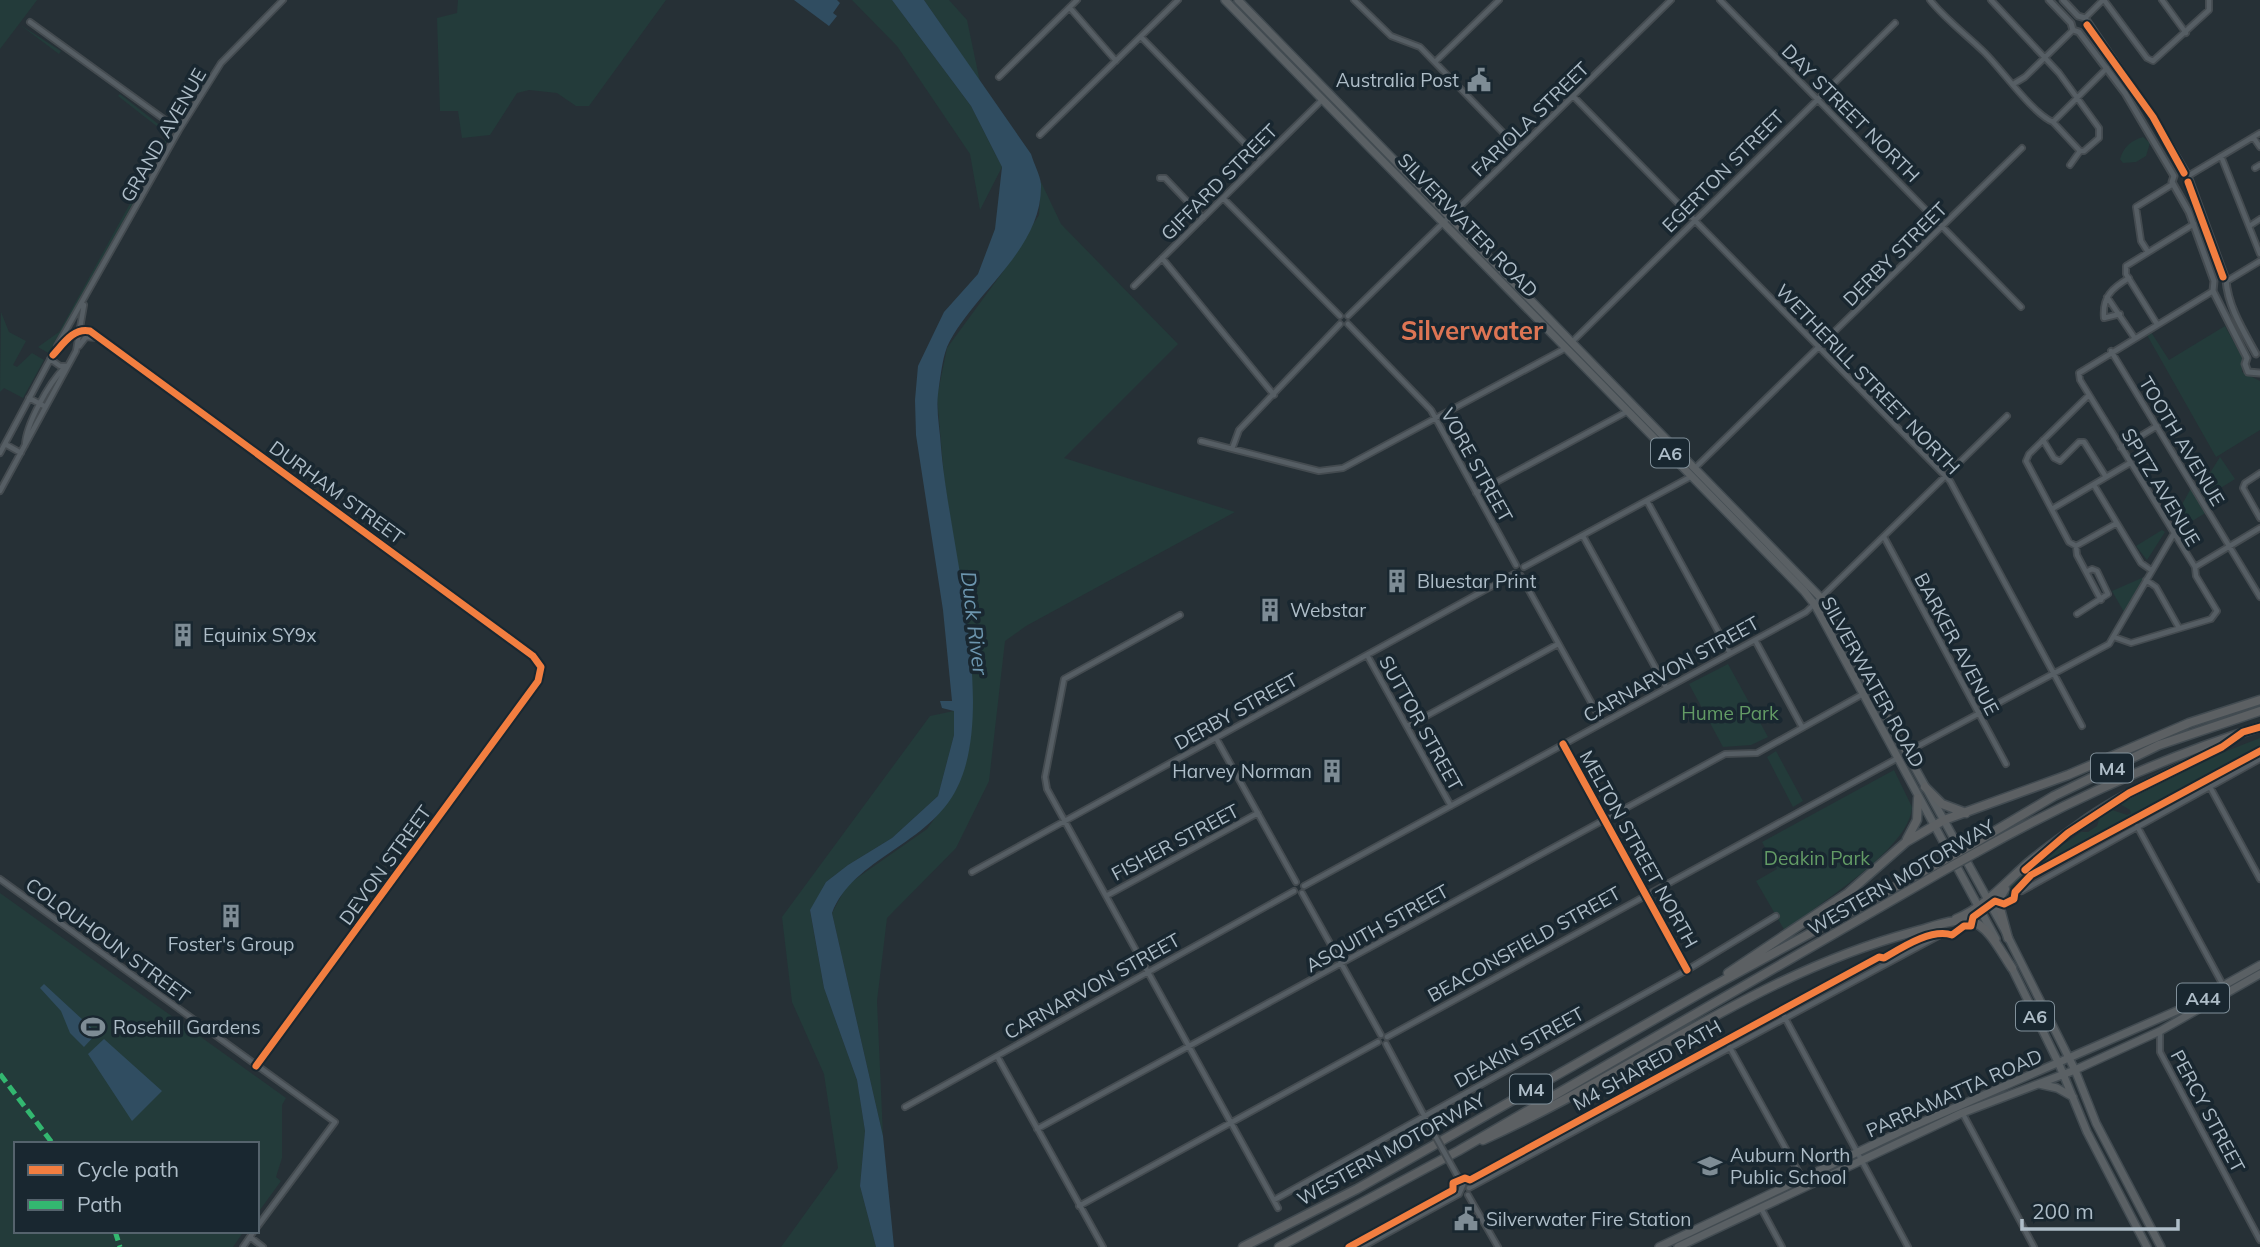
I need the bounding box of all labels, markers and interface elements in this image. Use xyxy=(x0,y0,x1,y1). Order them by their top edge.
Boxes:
street label: DAY STREET NORTH xyxy=(1777,39,1925,187)
street label: FARIOLA STREET xyxy=(1466,56,1594,181)
street label: GRAND AVENUE xyxy=(115,64,211,206)
public building icon: Australia Post xyxy=(1465,66,1493,94)
place label: Australia Post xyxy=(1336,68,1459,92)
street label: EGERTON STREET xyxy=(1657,104,1790,237)
street label: GIFFARD STREET xyxy=(1156,118,1283,245)
street label: SILVERWATER ROAD xyxy=(1393,148,1543,302)
street label: DERBY STREET xyxy=(1838,197,1952,311)
street label: WETHERILL STREET NORTH xyxy=(1771,279,1965,479)
district label: Silverwater xyxy=(1401,314,1544,347)
street label: TOOTH AVENUE xyxy=(2134,372,2230,510)
street label: VORE STREET xyxy=(1436,404,1518,527)
street label: SPITZ AVENUE xyxy=(2116,424,2206,550)
street label: DURHAM STREET xyxy=(265,435,409,549)
road number: A6 xyxy=(1651,438,1689,467)
building icon: Bluestar Print xyxy=(1383,567,1411,595)
place label: Bluestar Print xyxy=(1417,569,1537,593)
street label: BARKER AVENUE xyxy=(1909,569,2005,719)
water label: Duck River xyxy=(956,570,994,678)
street label: SILVERWATER ROAD xyxy=(1816,592,1930,772)
building icon: Webstar xyxy=(1256,596,1284,624)
place label: Webstar xyxy=(1290,598,1366,622)
street label: CARNARVON STREET xyxy=(1579,610,1764,727)
building icon: Equinix SY9x xyxy=(169,621,197,649)
place label: Equinix SY9x xyxy=(203,623,316,647)
street label: SUTTOR STREET xyxy=(1374,651,1468,795)
street label: DERBY STREET xyxy=(1170,667,1302,755)
park label: Hume Park xyxy=(1681,701,1779,725)
street label: MELTON STREET NORTH xyxy=(1575,746,1703,952)
road number: M4 xyxy=(2091,754,2133,782)
building icon: Harvey Norman xyxy=(1318,757,1346,785)
place label: Harvey Norman xyxy=(1172,759,1312,783)
street label: FISHER STREET xyxy=(1107,798,1243,886)
street label: DEVON STREET xyxy=(334,800,437,929)
street label: WESTERN MOTORWAY xyxy=(1803,814,1999,940)
park label: Deakin Park xyxy=(1764,846,1870,870)
street label: COLQUHOUN STREET xyxy=(21,872,195,1008)
street label: ASQUITH STREET xyxy=(1301,878,1453,977)
street label: BEACONSFIELD STREET xyxy=(1423,881,1625,1007)
building icon: Foster's Group xyxy=(217,902,245,930)
street label: CARNARVON STREET xyxy=(1000,927,1185,1044)
place label: Foster's Group xyxy=(168,932,294,956)
road number: A44 xyxy=(2177,984,2229,1013)
street label: DEAKIN STREET xyxy=(1450,1001,1589,1093)
road number: A6 xyxy=(2016,1001,2054,1030)
sports icon: Rosehill Gardens xyxy=(79,1013,107,1041)
street label: M4 SHARED PATH xyxy=(1569,1014,1725,1116)
place label: Rosehill Gardens xyxy=(113,1015,261,1039)
street label: PARRAMATTA ROAD xyxy=(1862,1043,2046,1143)
street label: PERCY STREET xyxy=(2166,1046,2251,1177)
road number: M4 xyxy=(1510,1074,1552,1104)
street label: WESTERN MOTORWAY xyxy=(1293,1087,1490,1211)
legend xyxy=(14,1142,259,1233)
place label: Auburn North Public School xyxy=(1730,1143,1851,1189)
school or university icon: Auburn North Public School xyxy=(1696,1152,1724,1180)
text: Cycle path xyxy=(77,1156,179,1182)
scale bar xyxy=(2022,1188,2178,1232)
text: Path xyxy=(77,1191,122,1217)
text: 200 m xyxy=(2032,1198,2094,1224)
public building icon: Silverwater Fire Station xyxy=(1452,1205,1480,1233)
place label: Silverwater Fire Station xyxy=(1486,1207,1691,1231)

